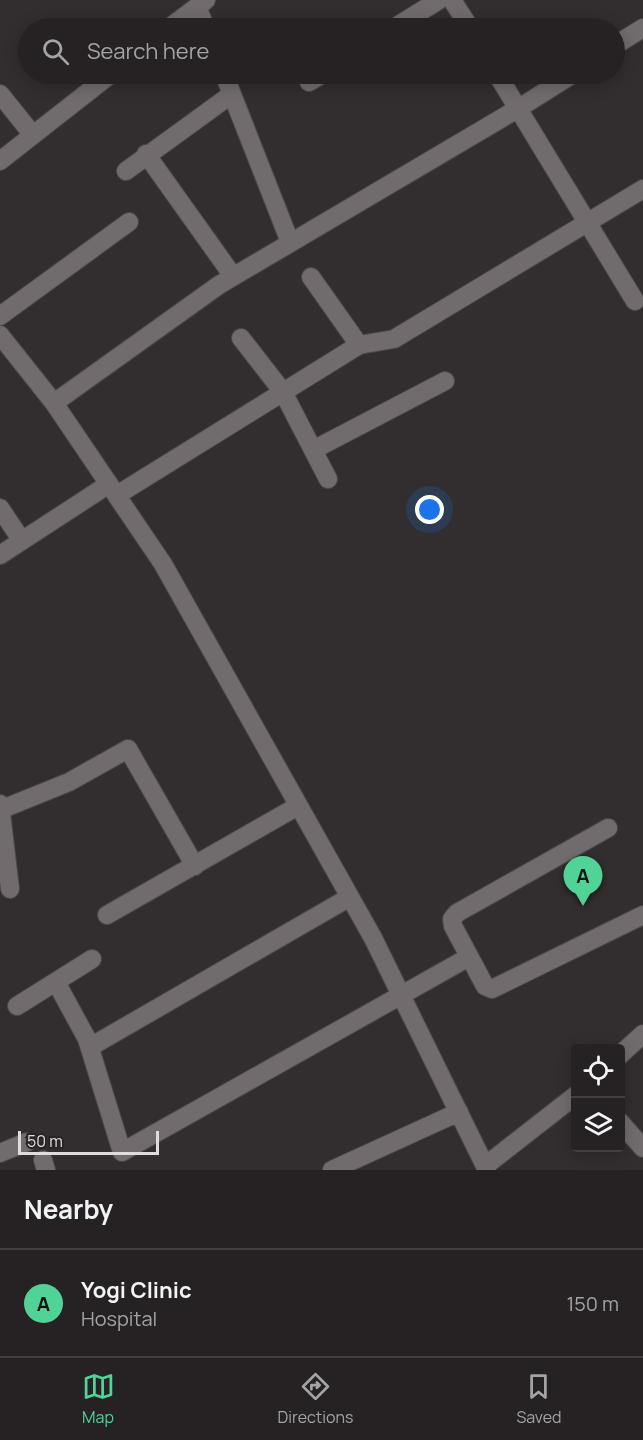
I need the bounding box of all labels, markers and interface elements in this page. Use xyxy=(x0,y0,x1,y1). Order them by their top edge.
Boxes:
search box xyxy=(18,18,625,84)
icon: search xyxy=(39,35,72,68)
text: Search here xyxy=(87,36,209,66)
your location xyxy=(415,495,444,524)
pin: A xyxy=(564,856,602,906)
map controls xyxy=(571,1044,625,1152)
button: locate xyxy=(571,1044,625,1098)
button: layers xyxy=(571,1098,625,1152)
scale bar xyxy=(18,1128,159,1156)
text: 50 m xyxy=(27,1130,63,1152)
text: Nearby xyxy=(24,1191,113,1227)
text: Yogi Clinic xyxy=(81,1275,192,1305)
text: A xyxy=(37,1290,50,1317)
text: 150 m xyxy=(566,1290,619,1317)
text: Hospital xyxy=(81,1305,157,1332)
tab: Map xyxy=(82,1370,115,1428)
tab: Directions xyxy=(278,1370,353,1428)
tab: Saved xyxy=(516,1370,561,1428)

